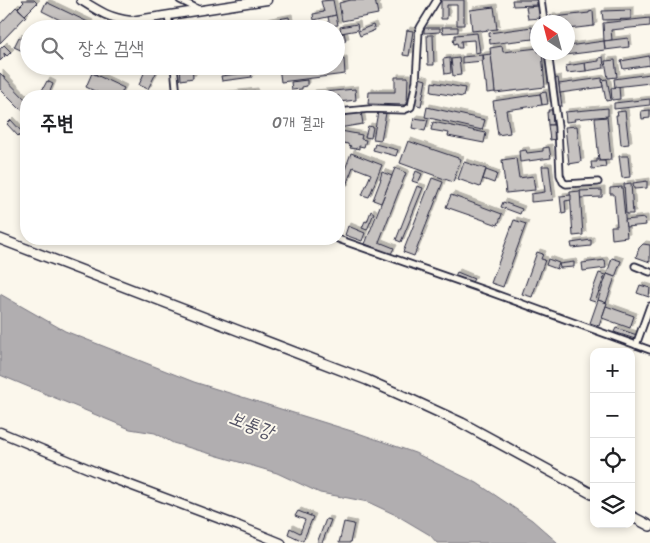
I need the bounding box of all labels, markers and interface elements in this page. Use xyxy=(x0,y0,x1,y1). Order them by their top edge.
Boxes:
north arrow xyxy=(530,15,575,60)
search box xyxy=(20,20,345,75)
text: 장소 검색 xyxy=(78,31,144,64)
icon: search xyxy=(38,34,66,62)
text: 주변 xyxy=(40,104,74,142)
text: 0개 결과 xyxy=(272,108,325,137)
map controls xyxy=(590,348,635,528)
button: + xyxy=(590,348,635,393)
button: − xyxy=(590,393,635,438)
water label: 보통강 xyxy=(224,401,282,449)
button: locate xyxy=(590,438,635,483)
button: layers xyxy=(590,483,635,528)

